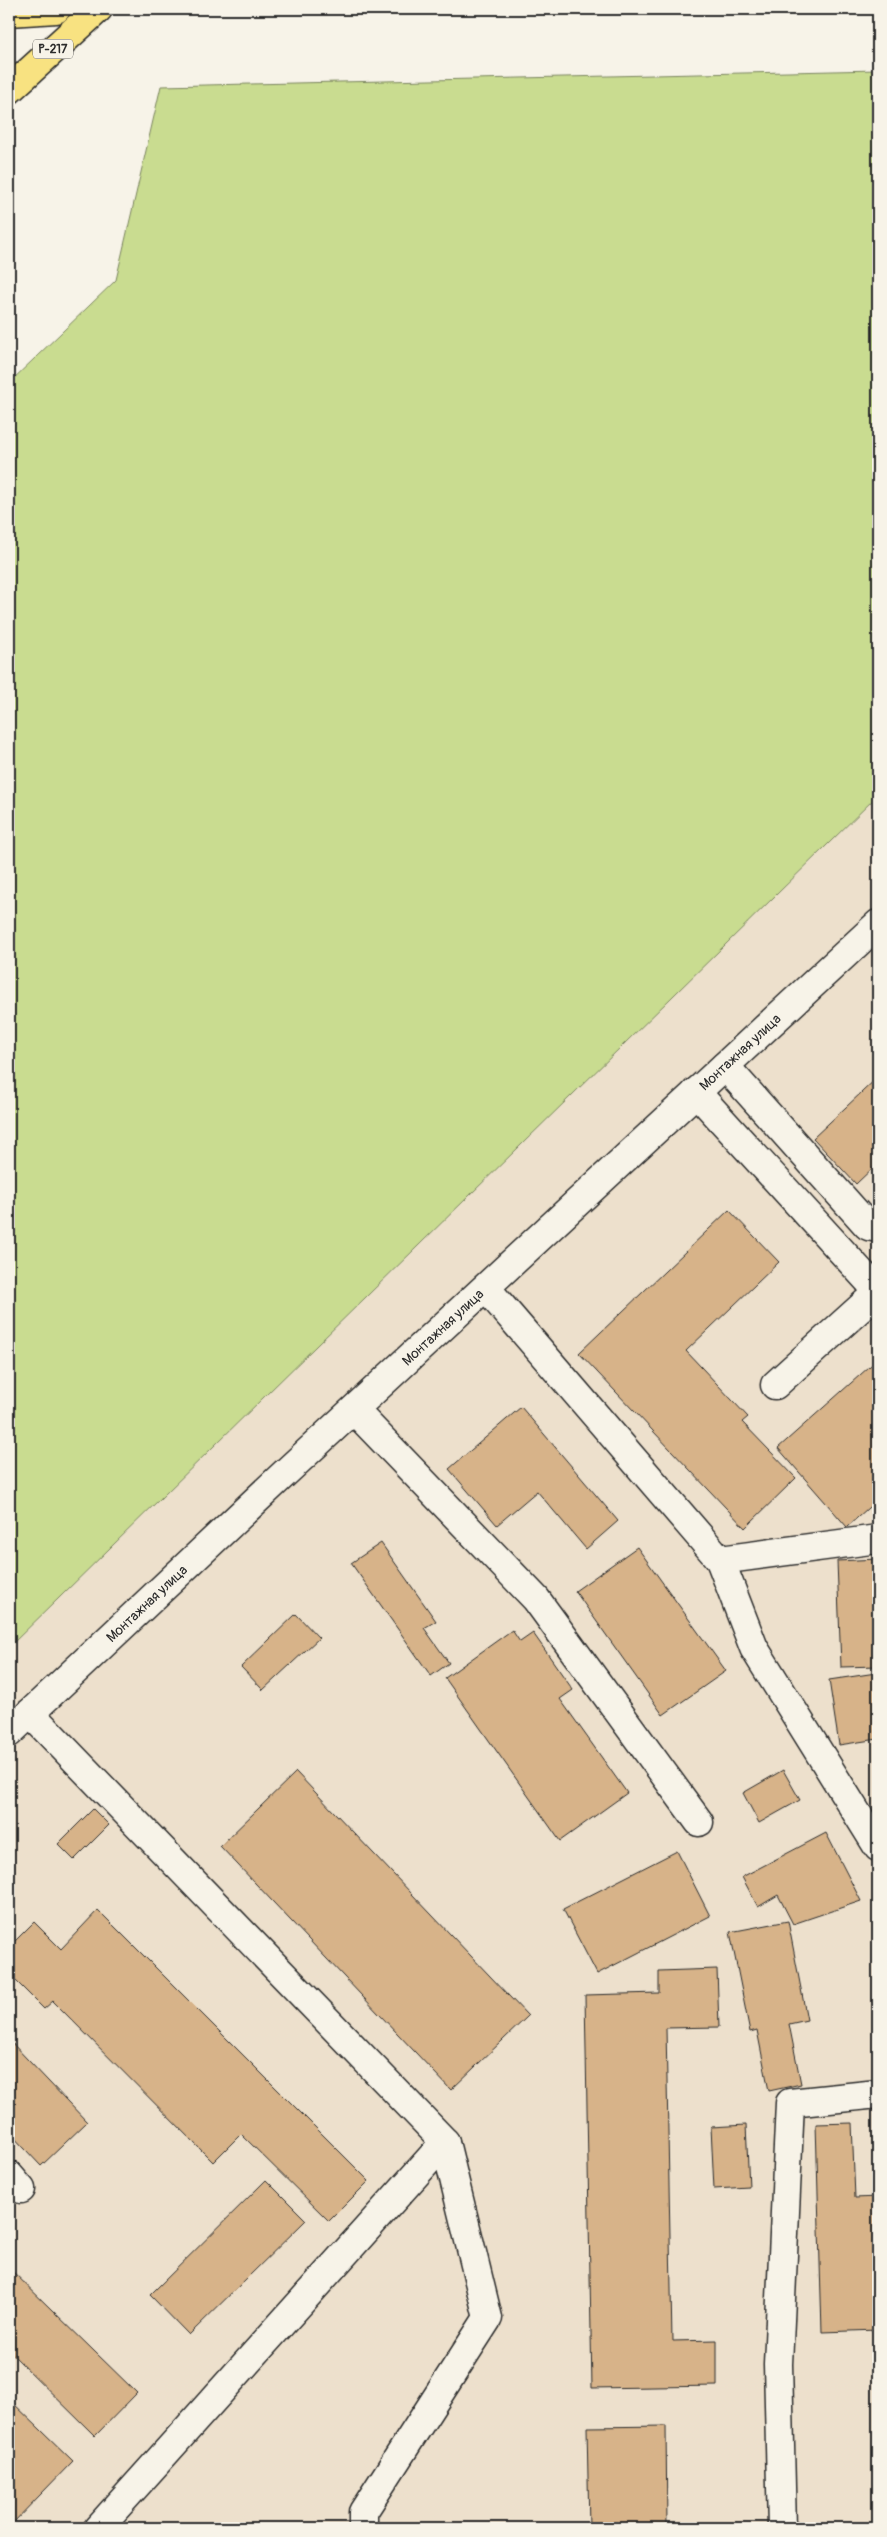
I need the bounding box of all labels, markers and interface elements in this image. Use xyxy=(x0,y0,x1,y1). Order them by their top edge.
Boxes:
road number: Р-217 xyxy=(33,40,73,59)
street label: Монтажная улица xyxy=(696,1010,785,1094)
street label: Монтажная улица xyxy=(399,1285,487,1369)
street label: Монтажная улица xyxy=(103,1562,191,1646)

